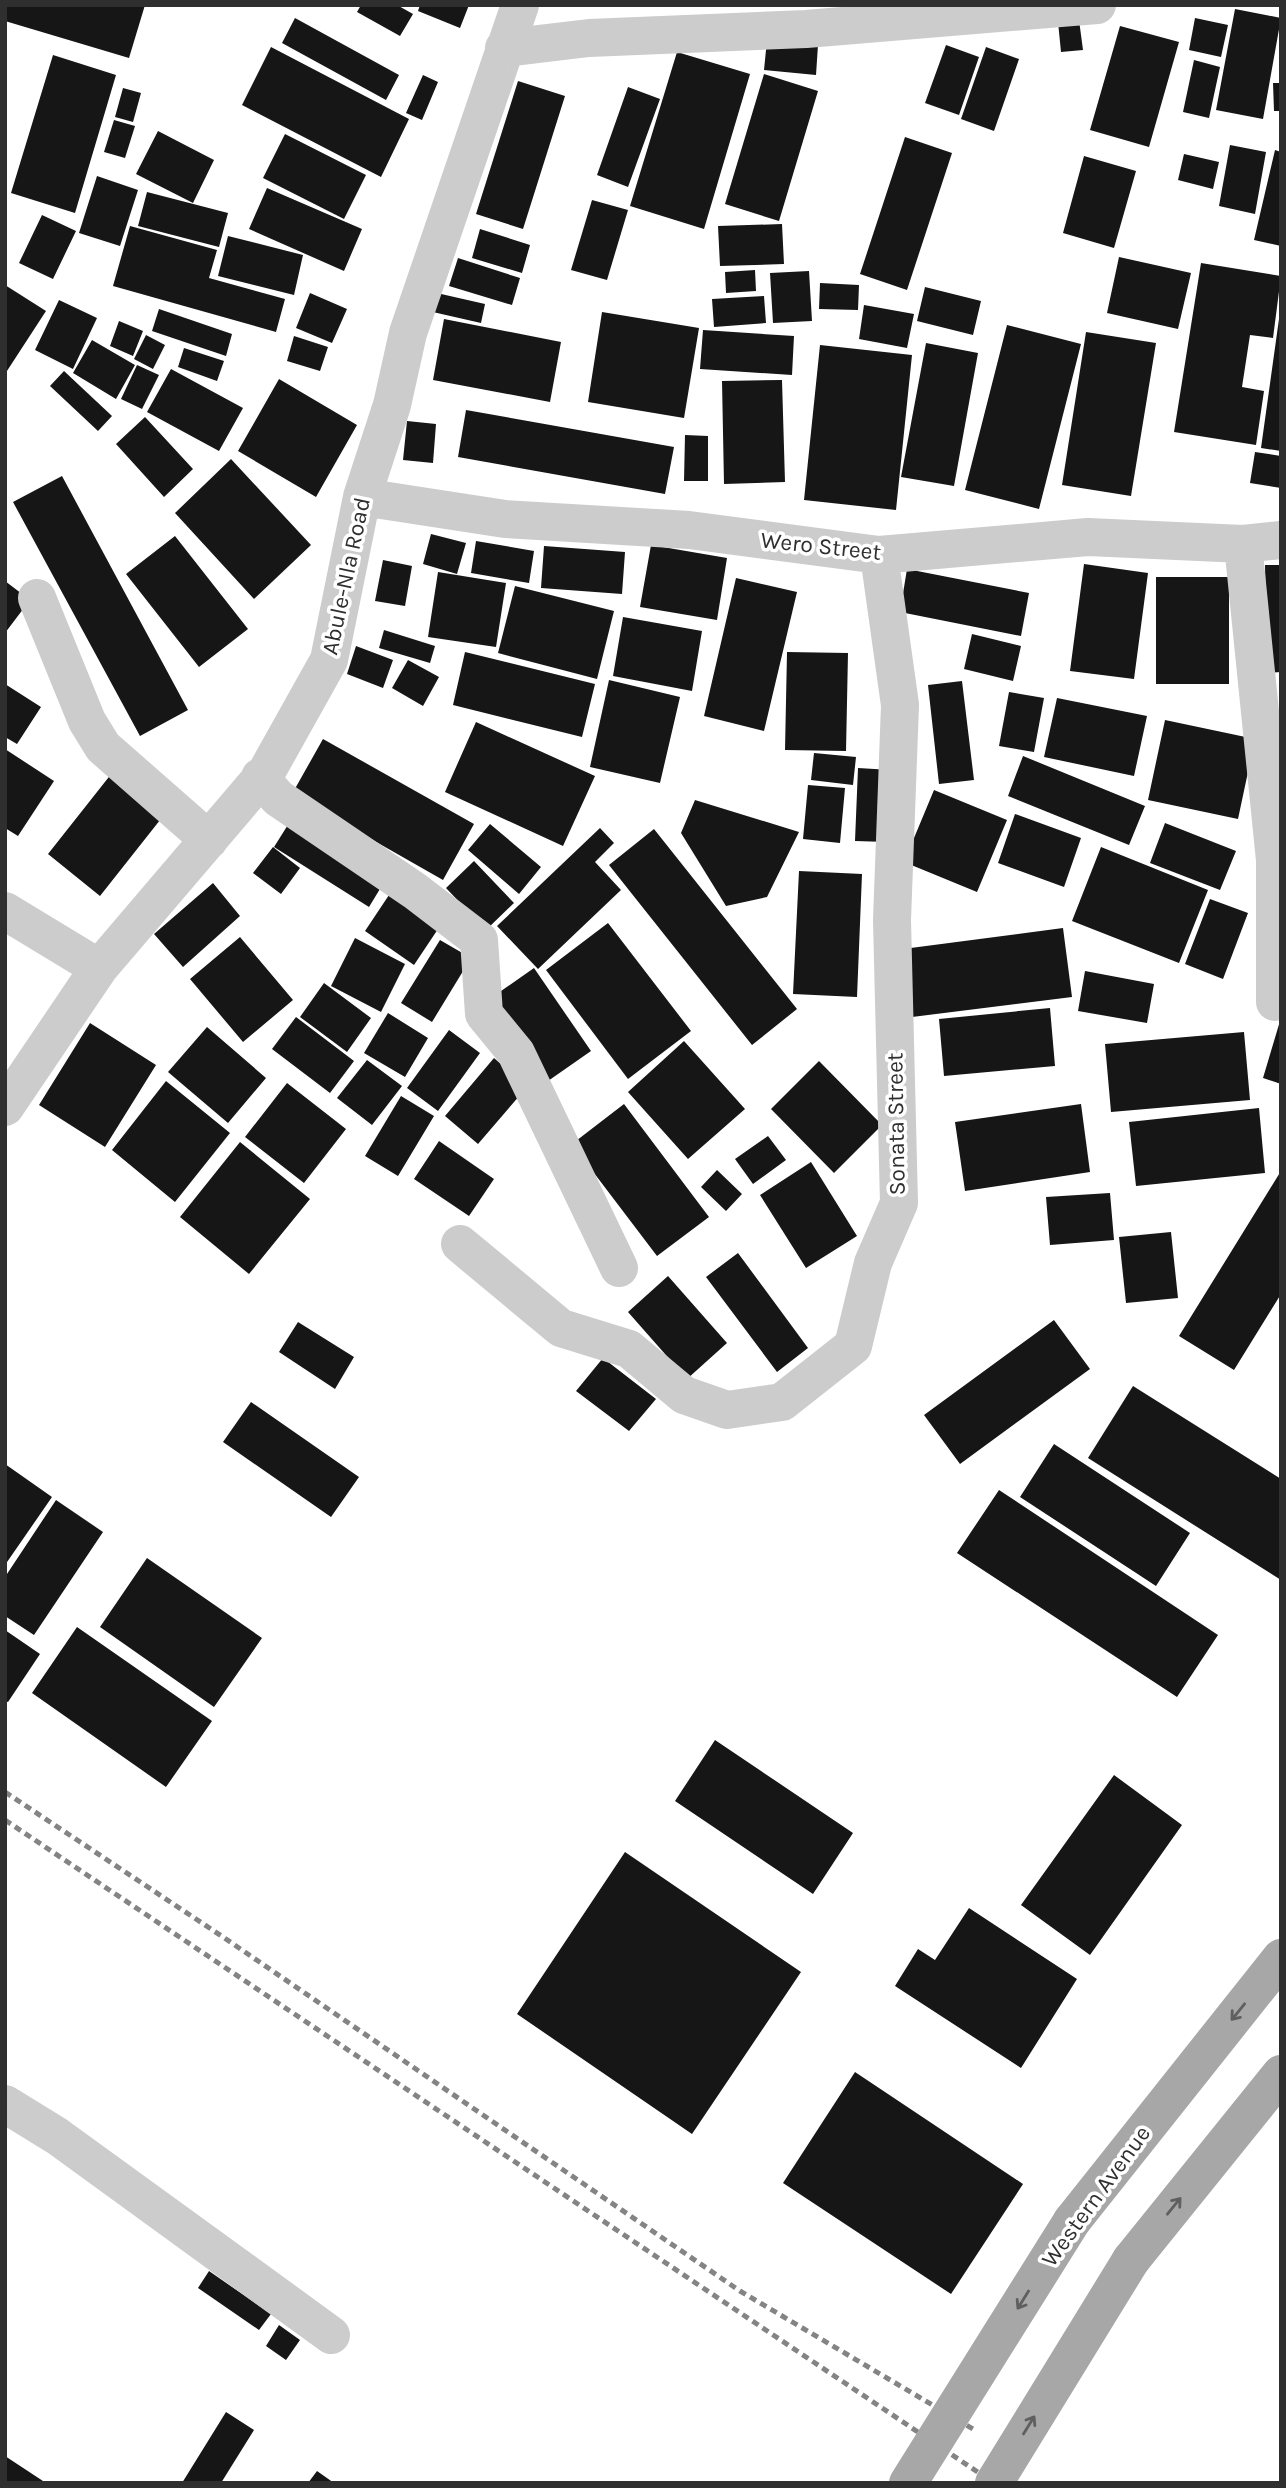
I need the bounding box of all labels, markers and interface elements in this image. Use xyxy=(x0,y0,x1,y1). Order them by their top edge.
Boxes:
street label: Abule-Nla Road xyxy=(316,495,376,657)
street label: Wero Street xyxy=(759,526,883,566)
street label: Sonata Street xyxy=(881,1052,911,1196)
one-way arrow xyxy=(1231,2002,1246,2020)
street label: Western Avenue xyxy=(1036,2120,1156,2272)
one-way arrow xyxy=(1166,2198,1182,2216)
one-way arrow xyxy=(1015,2289,1029,2309)
one-way arrow xyxy=(1023,2415,1037,2435)

